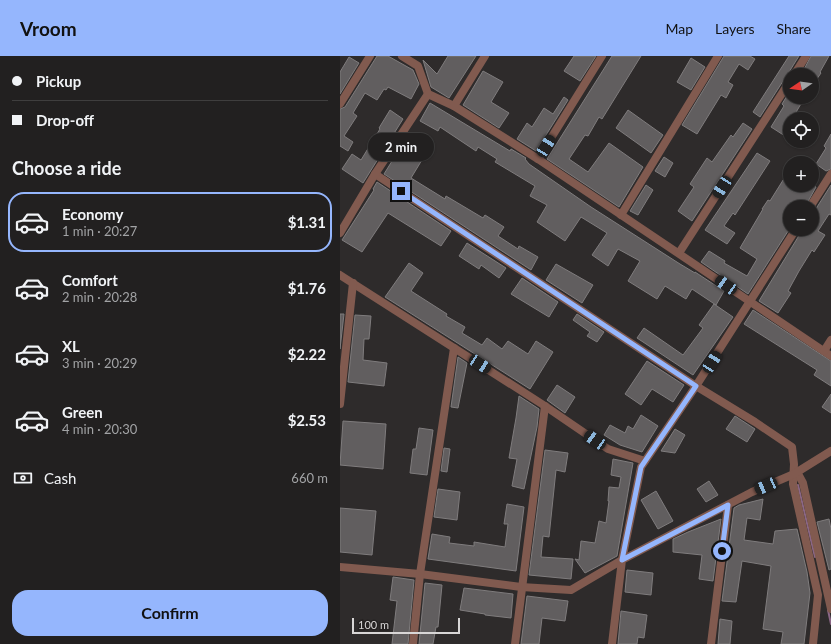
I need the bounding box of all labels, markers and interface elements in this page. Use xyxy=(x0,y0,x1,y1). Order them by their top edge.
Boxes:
text: Vroom xyxy=(20,17,77,40)
text: Map xyxy=(665,20,693,37)
text: Layers xyxy=(715,20,755,37)
text: Share xyxy=(777,20,811,37)
north arrow xyxy=(783,68,819,104)
map controls xyxy=(783,68,819,236)
text: Pickup xyxy=(36,72,81,90)
text: Drop-off xyxy=(36,111,94,129)
button: locate xyxy=(783,112,819,148)
callout: 2 min xyxy=(368,133,434,161)
car xyxy=(535,133,557,159)
text: 2 min xyxy=(385,139,417,155)
button: + xyxy=(783,156,819,192)
text: Choose a ride xyxy=(12,157,121,179)
car xyxy=(710,174,734,200)
route end xyxy=(392,182,410,200)
button: − xyxy=(783,200,819,236)
icon: car xyxy=(14,204,50,240)
text: Economy xyxy=(62,205,123,223)
text: $1.31 xyxy=(288,213,326,231)
text: 1 min · 20:27 xyxy=(62,223,137,239)
icon: car xyxy=(14,270,50,306)
text: Comfort xyxy=(62,271,118,289)
car xyxy=(713,273,739,297)
text: $1.76 xyxy=(288,279,326,297)
text: 2 min · 20:28 xyxy=(62,289,137,305)
icon: car xyxy=(14,336,50,372)
text: XL xyxy=(62,337,80,355)
text: $2.22 xyxy=(288,345,326,363)
car xyxy=(700,349,724,375)
car xyxy=(467,352,493,376)
text: 3 min · 20:29 xyxy=(62,355,137,371)
icon: car xyxy=(14,402,50,438)
text: Green xyxy=(62,403,103,421)
text: $2.53 xyxy=(288,411,326,429)
text: 4 min · 20:30 xyxy=(62,421,137,437)
car xyxy=(582,428,608,452)
icon: cash xyxy=(12,467,34,489)
text: Cash xyxy=(44,469,76,487)
text: 660 m xyxy=(291,470,328,486)
car xyxy=(753,476,779,496)
route start xyxy=(713,542,731,560)
button: Confirm xyxy=(12,590,328,636)
scale bar xyxy=(352,616,460,635)
text: 100 m xyxy=(358,618,389,631)

